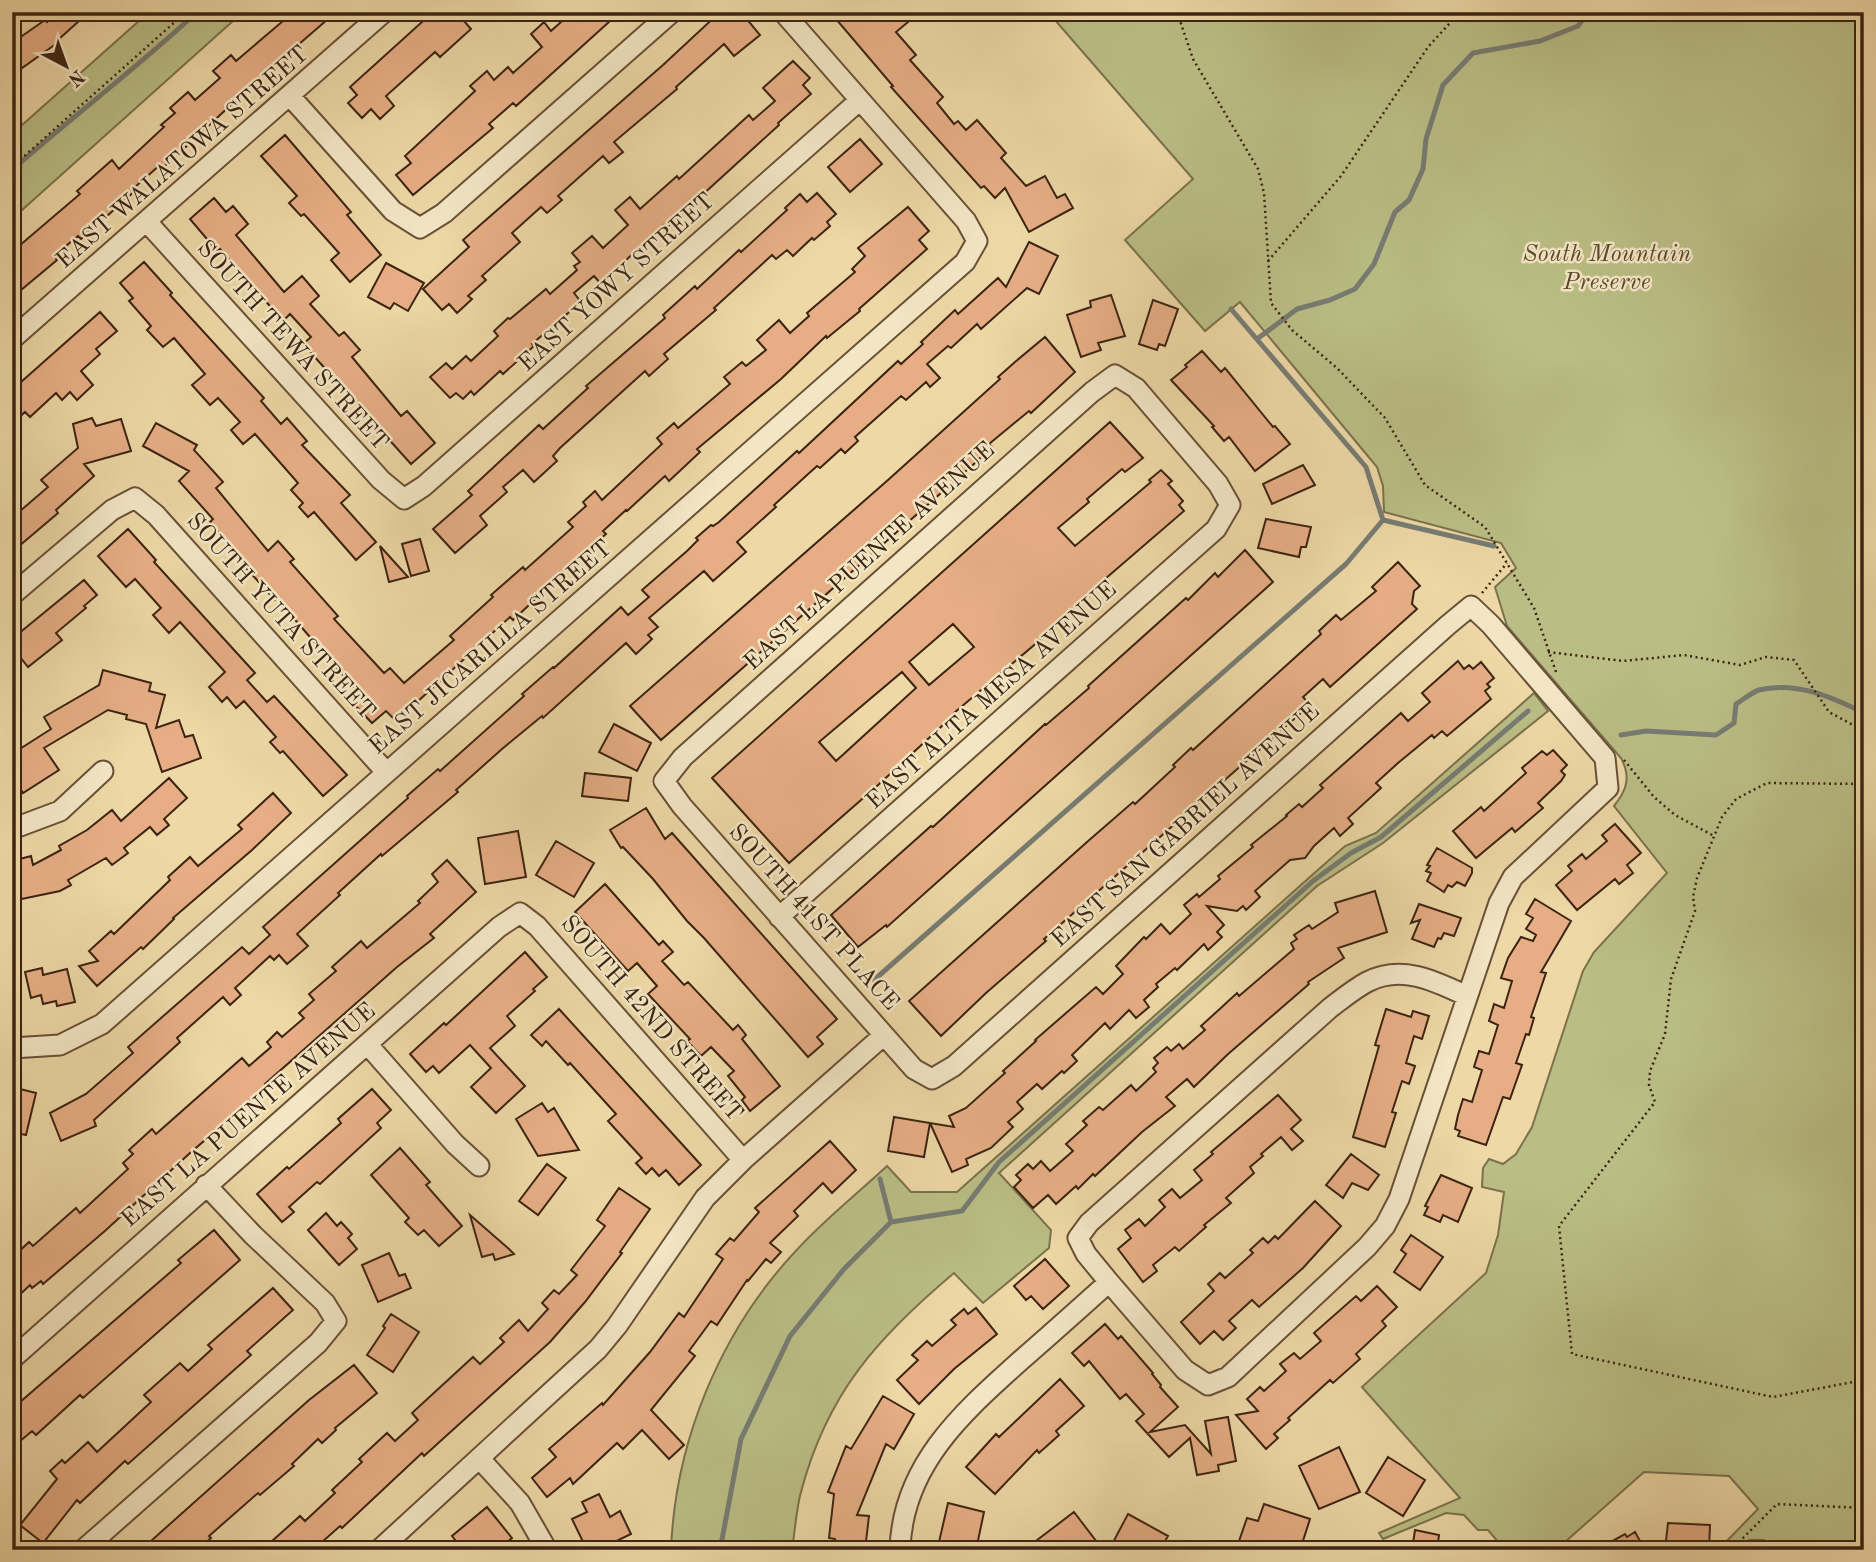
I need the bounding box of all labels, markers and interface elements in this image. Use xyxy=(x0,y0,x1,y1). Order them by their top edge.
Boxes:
north arrow xyxy=(32,32,102,102)
street label: EAST WALATOWA STREET xyxy=(52,42,314,274)
text: N xyxy=(63,65,87,89)
street label: EAST YOWY STREET xyxy=(515,189,719,377)
street label: SOUTH TEWA STREET xyxy=(192,237,392,455)
park label: South Mountain Preserve xyxy=(1523,243,1692,295)
street label: EAST LA PUENTE AVENUE xyxy=(740,438,1000,676)
street label: SOUTH YUTA STREET xyxy=(181,509,379,725)
street label: EAST JICARILLA STREET xyxy=(365,536,617,760)
street label: EAST ALTA MESA AVENUE xyxy=(862,577,1122,815)
street label: EAST SAN GABRIEL AVENUE xyxy=(1047,699,1325,953)
street label: SOUTH 41ST PLACE xyxy=(723,820,903,1016)
street label: SOUTH 42ND STREET xyxy=(555,912,747,1126)
street label: EAST LA PUENTE AVENUE xyxy=(117,999,381,1233)

